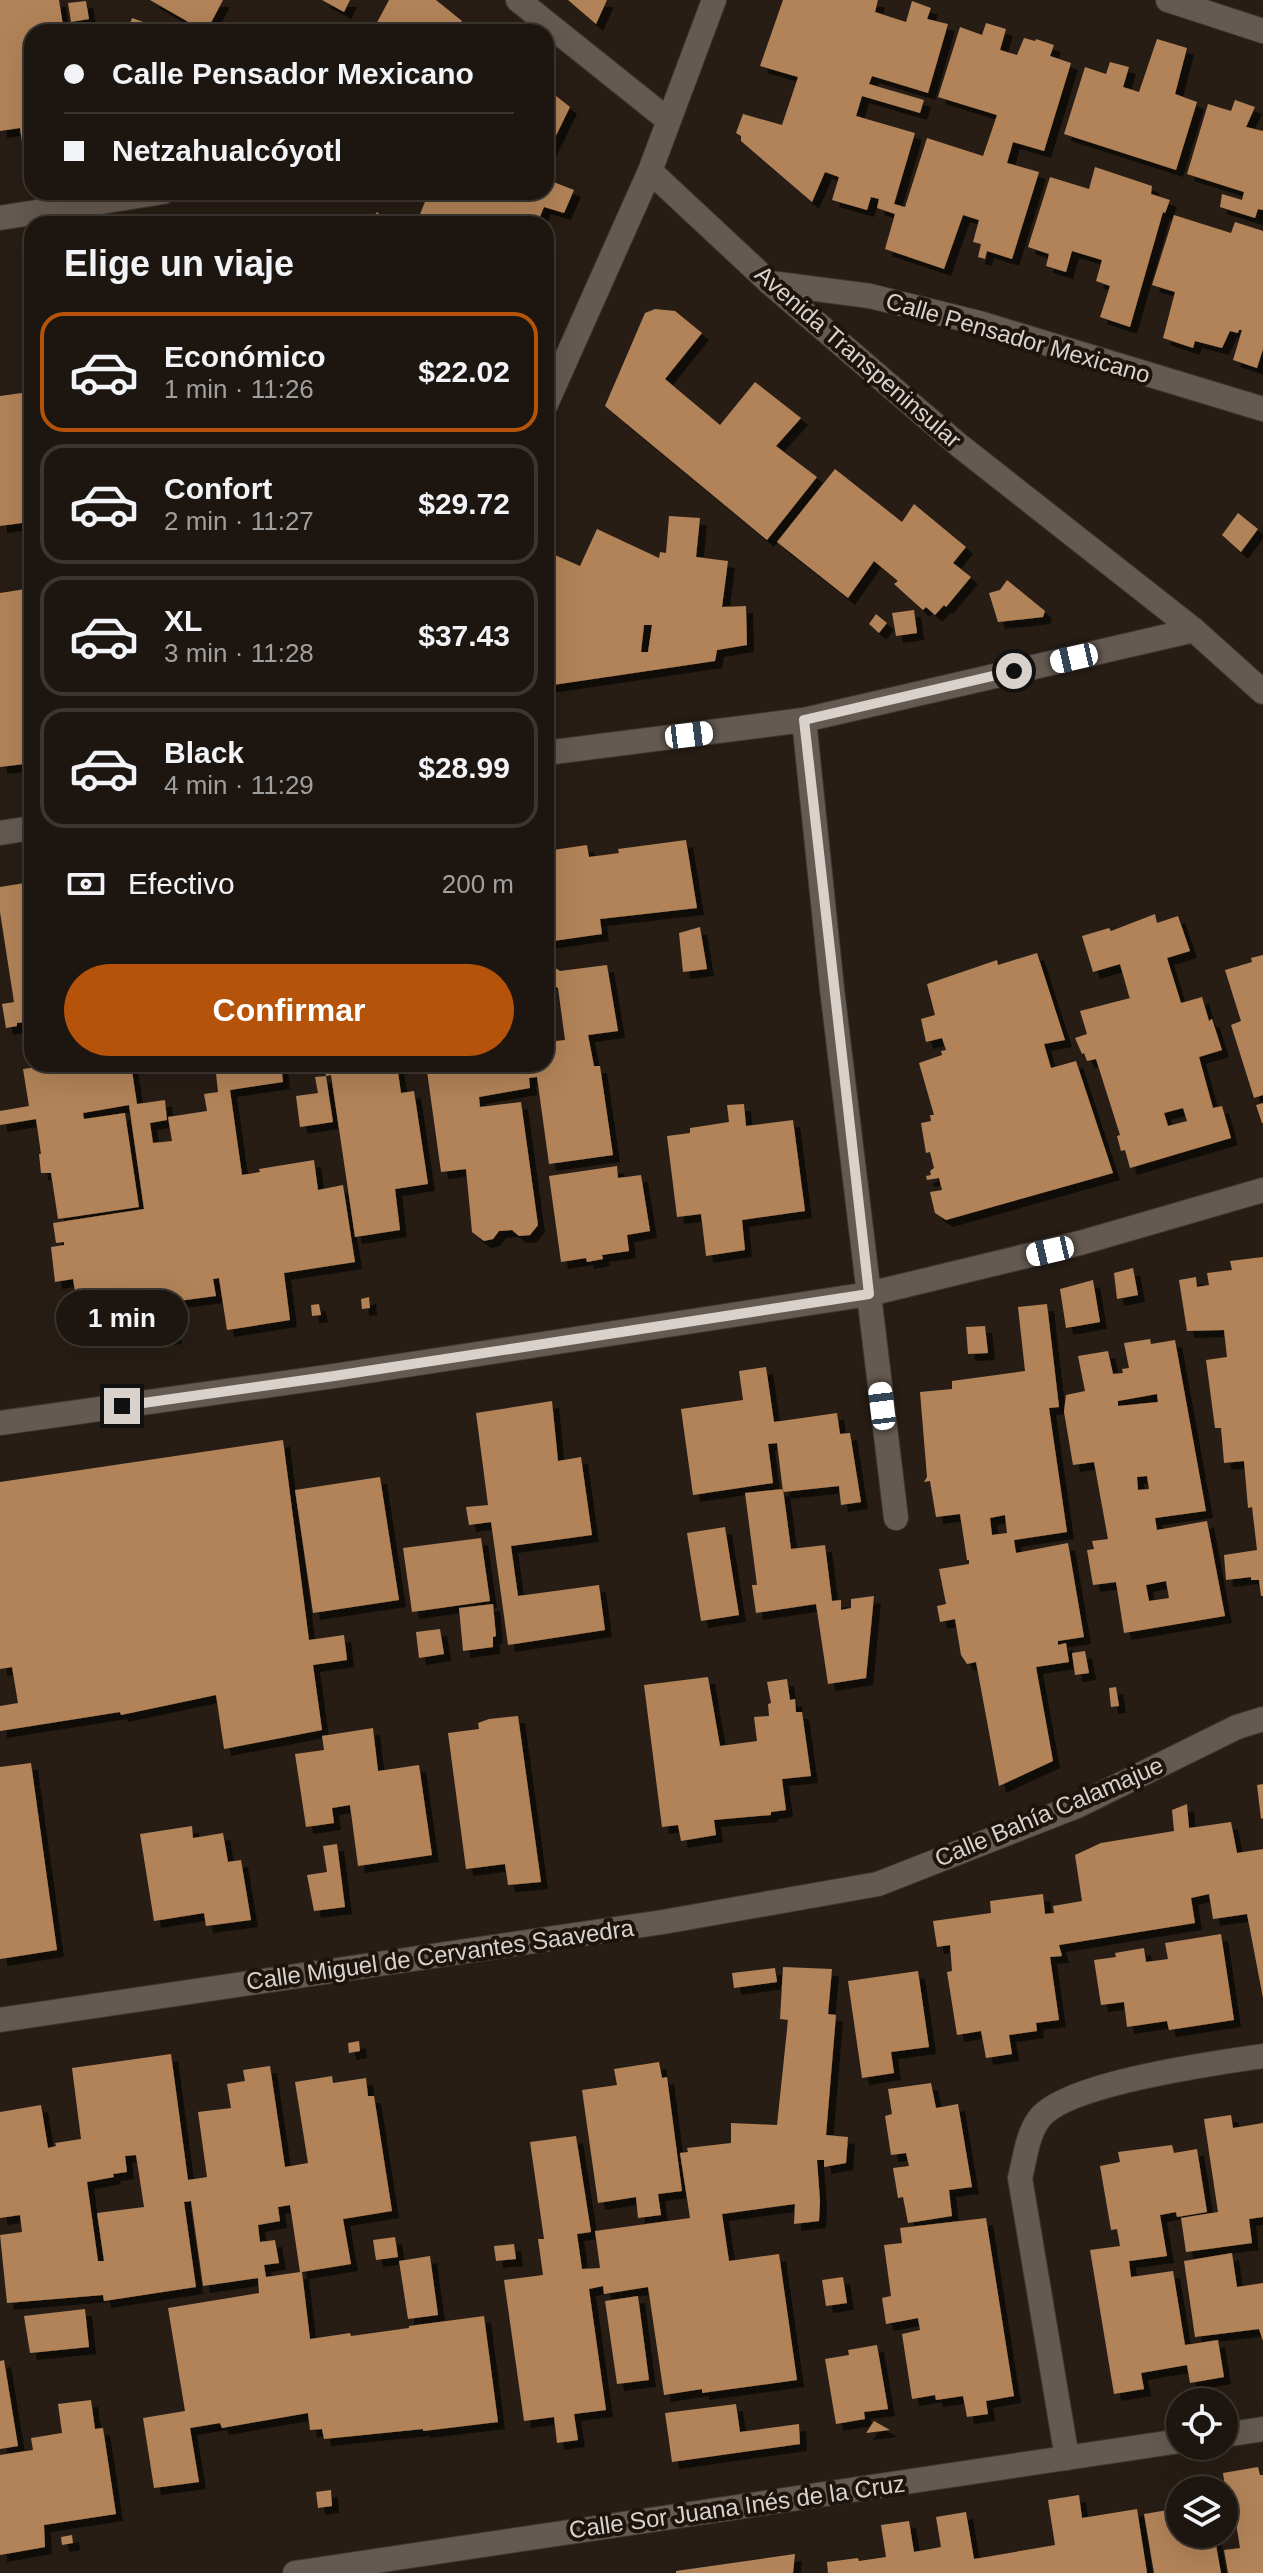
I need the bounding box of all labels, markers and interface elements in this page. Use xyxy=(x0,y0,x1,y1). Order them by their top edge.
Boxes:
text: Calle Pensador Mexicano xyxy=(112,57,474,90)
text: Netzahualcóyotl xyxy=(112,134,342,167)
text: Elige un viaje xyxy=(64,243,294,284)
street label: Avenida Transpeninsular xyxy=(750,260,967,453)
street label: Calle Pensador Mexicano xyxy=(883,287,1153,388)
icon: car xyxy=(68,336,140,408)
text: Económico xyxy=(164,340,326,373)
text: $22.02 xyxy=(418,355,510,388)
text: 1 min · 11:26 xyxy=(164,374,314,404)
icon: car xyxy=(68,468,140,540)
text: Confort xyxy=(164,472,272,505)
text: $29.72 xyxy=(418,487,510,520)
text: 2 min · 11:27 xyxy=(164,506,314,536)
icon: car xyxy=(68,600,140,672)
text: XL xyxy=(164,604,202,637)
text: $37.43 xyxy=(418,619,510,652)
text: 3 min · 11:28 xyxy=(164,638,314,668)
car xyxy=(1048,641,1100,675)
route start xyxy=(996,653,1032,689)
car xyxy=(664,720,714,750)
icon: car xyxy=(68,732,140,804)
text: Black xyxy=(164,736,244,769)
text: $28.99 xyxy=(418,751,510,784)
text: 4 min · 11:29 xyxy=(164,770,314,800)
icon: cash xyxy=(64,862,108,906)
text: Efectivo xyxy=(128,867,235,900)
text: 200 m xyxy=(442,869,514,899)
button: Confirmar xyxy=(64,964,514,1056)
car xyxy=(1024,1234,1076,1268)
callout: 1 min xyxy=(56,1290,188,1346)
text: 1 min xyxy=(88,1303,156,1333)
car xyxy=(867,1381,897,1431)
route end xyxy=(104,1388,140,1424)
street label: Calle Bahía Calamajue xyxy=(931,1751,1167,1872)
street label: Calle Miguel de Cervantes Saavedra xyxy=(245,1914,636,1995)
map controls xyxy=(1166,2388,1238,2548)
button: locate xyxy=(1166,2388,1238,2460)
street label: Calle Sor Juana Inés de la Cruz xyxy=(567,2470,907,2543)
button: layers xyxy=(1166,2476,1238,2548)

